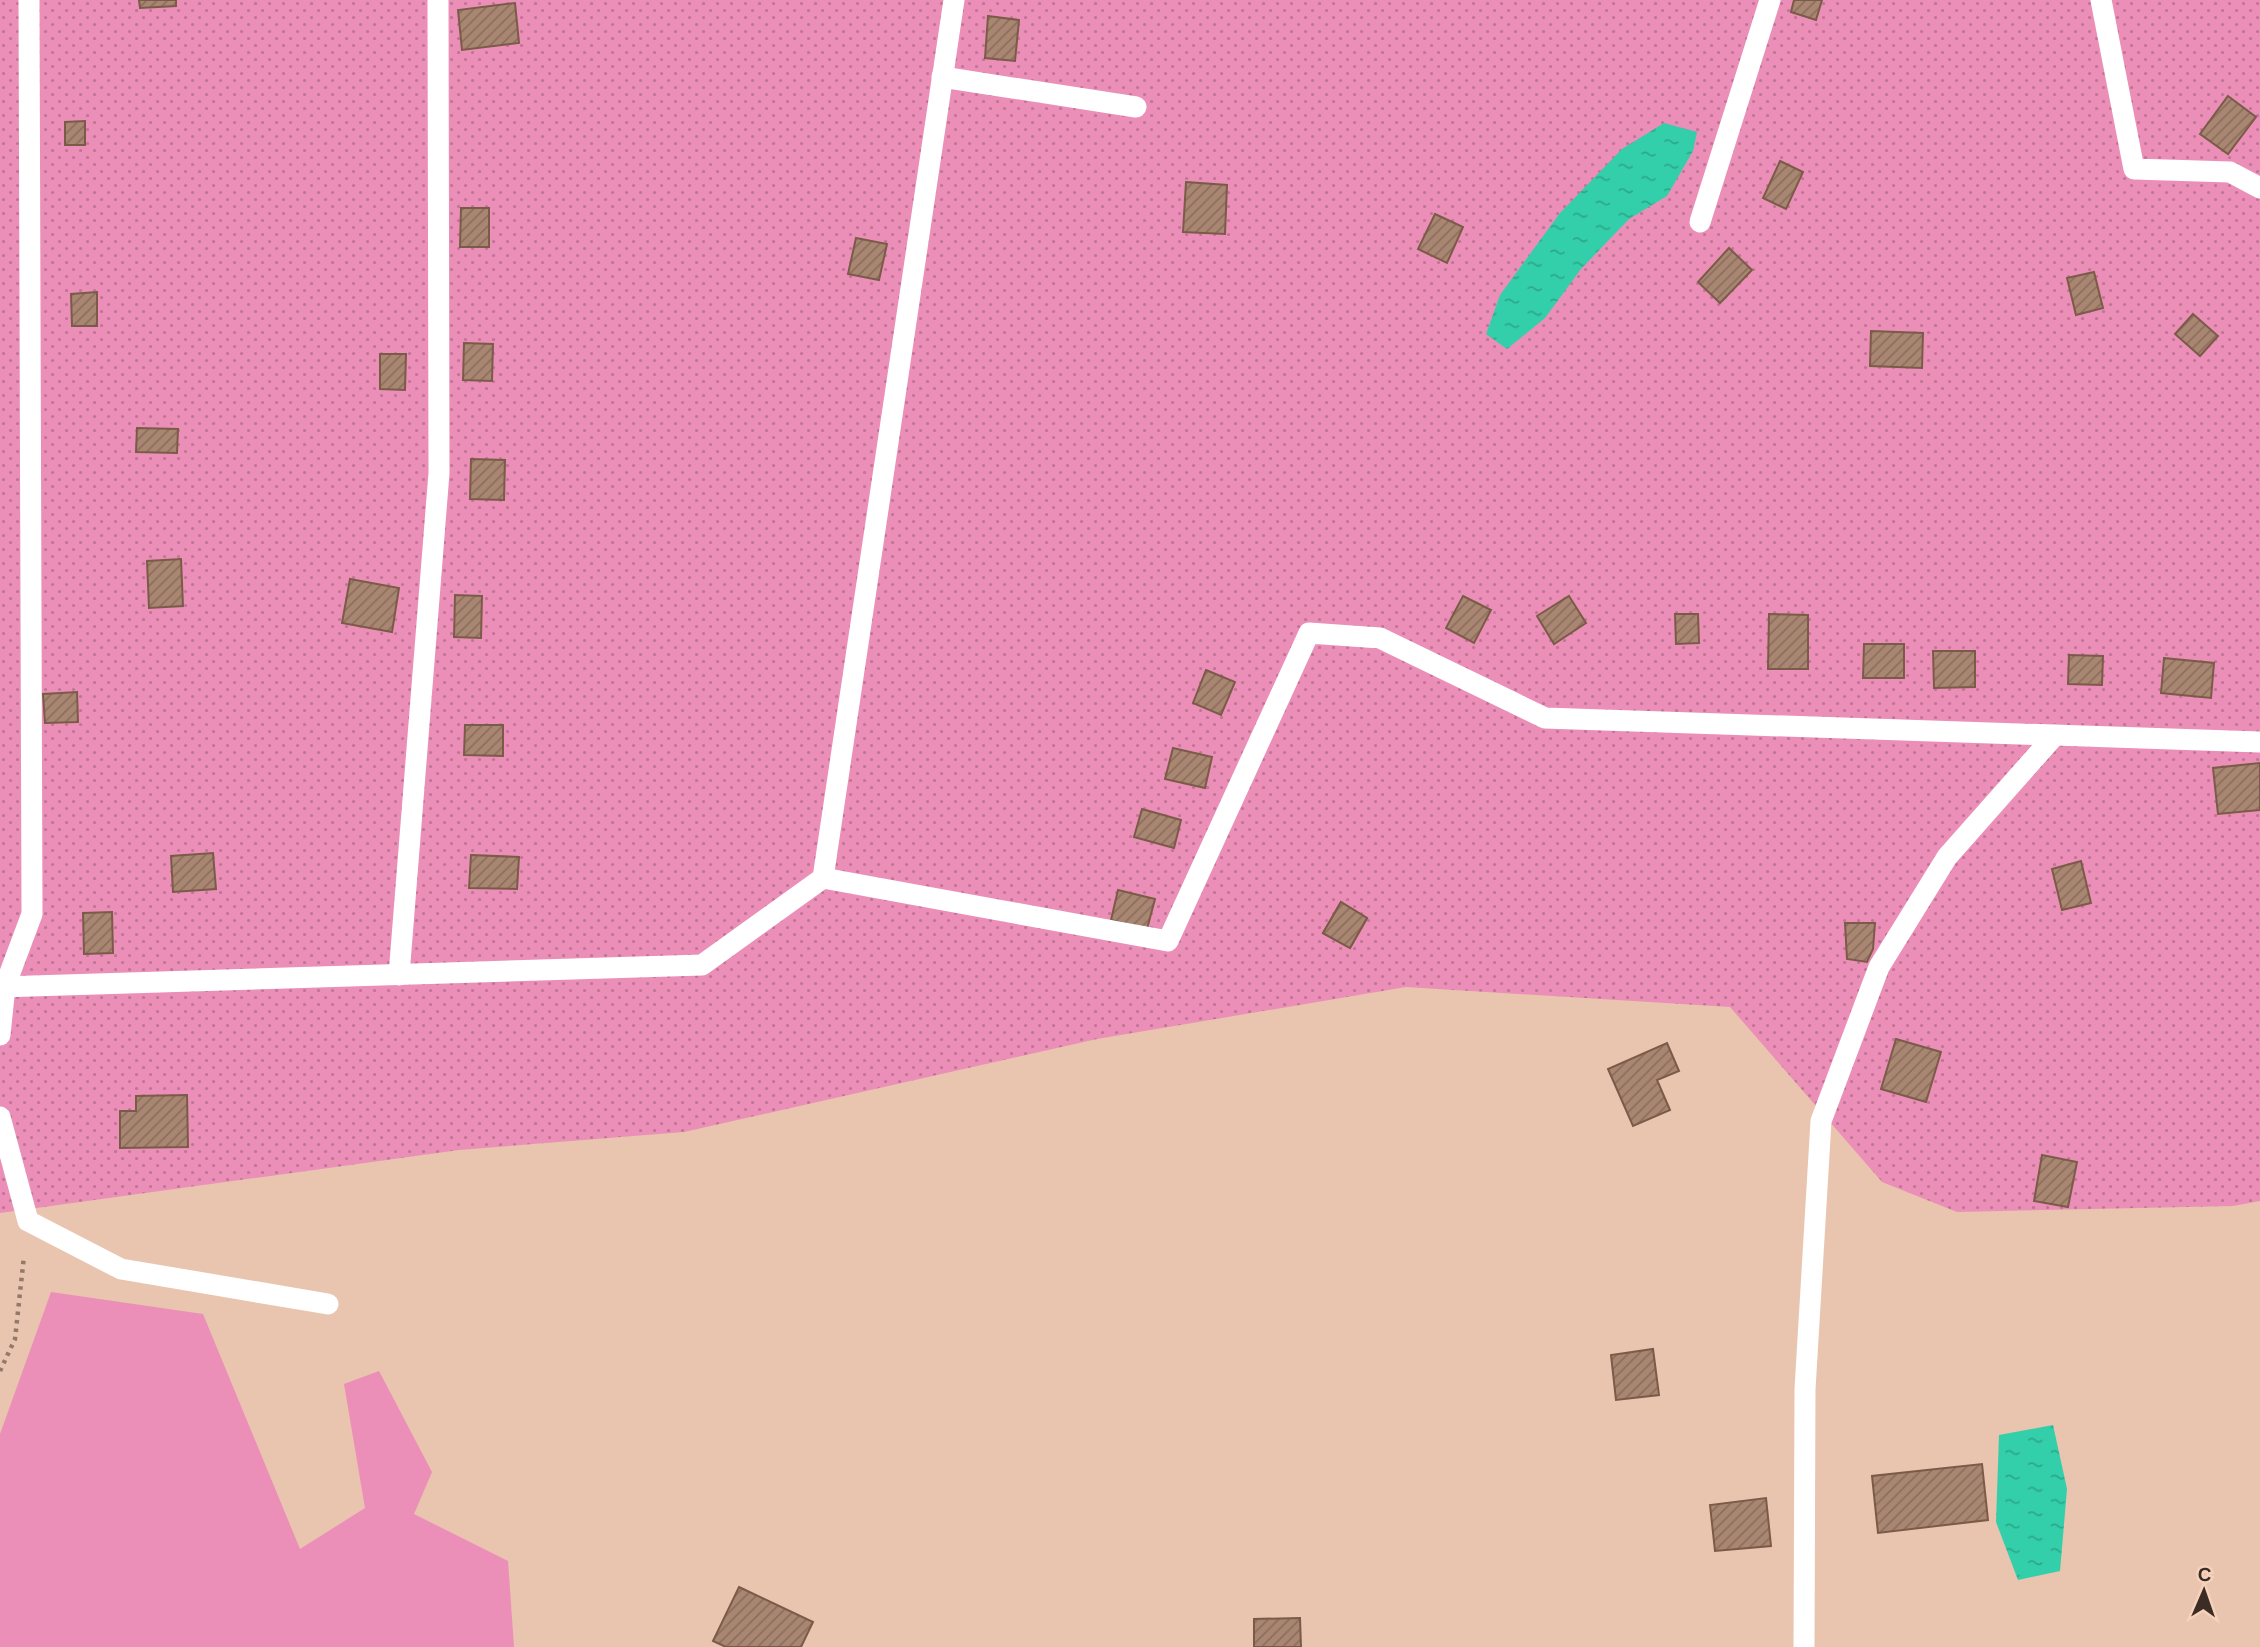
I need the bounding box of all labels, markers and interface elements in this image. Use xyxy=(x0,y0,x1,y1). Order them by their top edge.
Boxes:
north arrow xyxy=(2169,1556,2239,1626)
text: С xyxy=(2197,1562,2212,1587)

